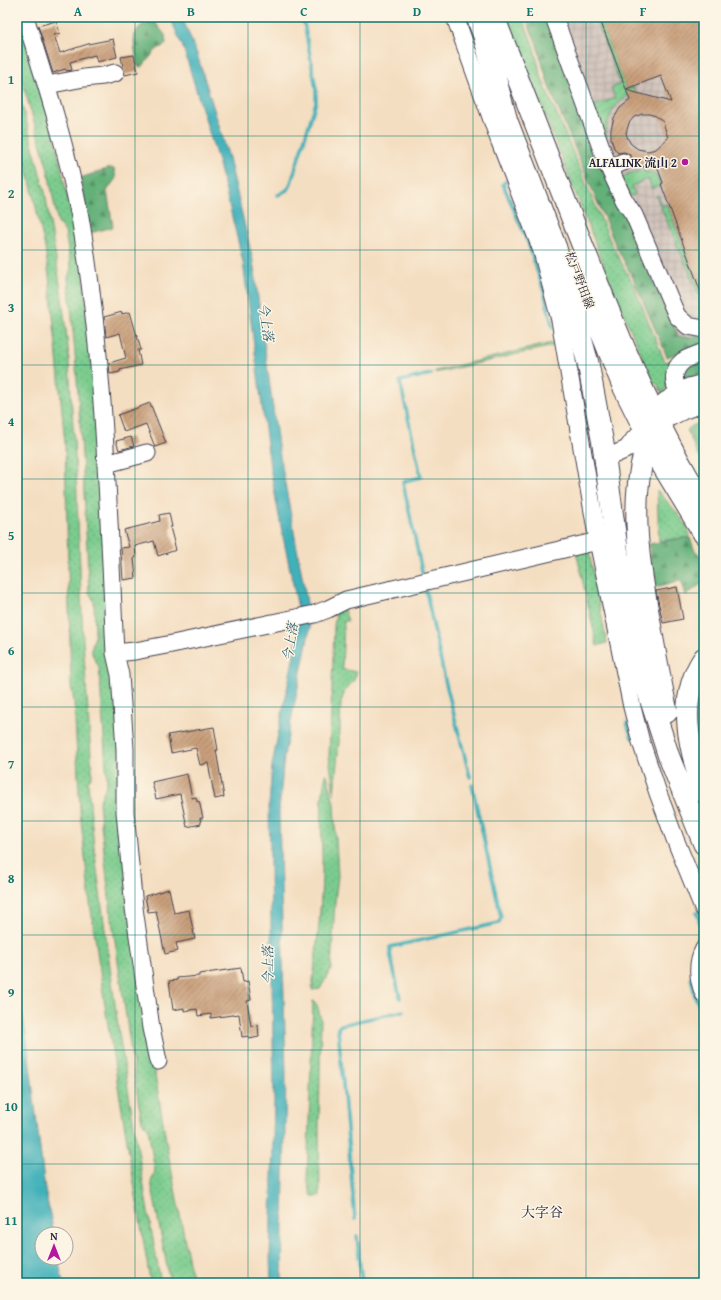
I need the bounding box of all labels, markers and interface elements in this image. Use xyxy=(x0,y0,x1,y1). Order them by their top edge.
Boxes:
text: A xyxy=(74,2,83,21)
text: B xyxy=(187,2,195,21)
text: C xyxy=(300,2,308,21)
text: D xyxy=(413,2,421,21)
text: E xyxy=(527,2,534,21)
text: F xyxy=(640,2,647,21)
text: 1 xyxy=(8,70,14,89)
place label: ALFALINK 流山 2 xyxy=(589,154,677,171)
marker: ALFALINK 流山 2 xyxy=(680,157,690,167)
text: 2 xyxy=(8,184,15,203)
street label: 松戸野田線 xyxy=(561,249,599,311)
text: 3 xyxy=(8,298,14,317)
water label: 今上落 xyxy=(254,301,278,345)
text: 4 xyxy=(8,412,15,431)
text: 5 xyxy=(8,526,15,545)
water label: 今上落 xyxy=(278,619,303,663)
text: 6 xyxy=(8,641,15,660)
text: 7 xyxy=(8,755,15,774)
text: 8 xyxy=(8,869,15,888)
water label: 今上落 xyxy=(258,943,278,985)
text: 9 xyxy=(8,983,15,1002)
text: 10 xyxy=(4,1097,18,1116)
district label: 大字谷 xyxy=(521,1202,563,1222)
text: 11 xyxy=(4,1211,18,1230)
north arrow xyxy=(34,1226,74,1266)
text: N xyxy=(50,1228,58,1244)

